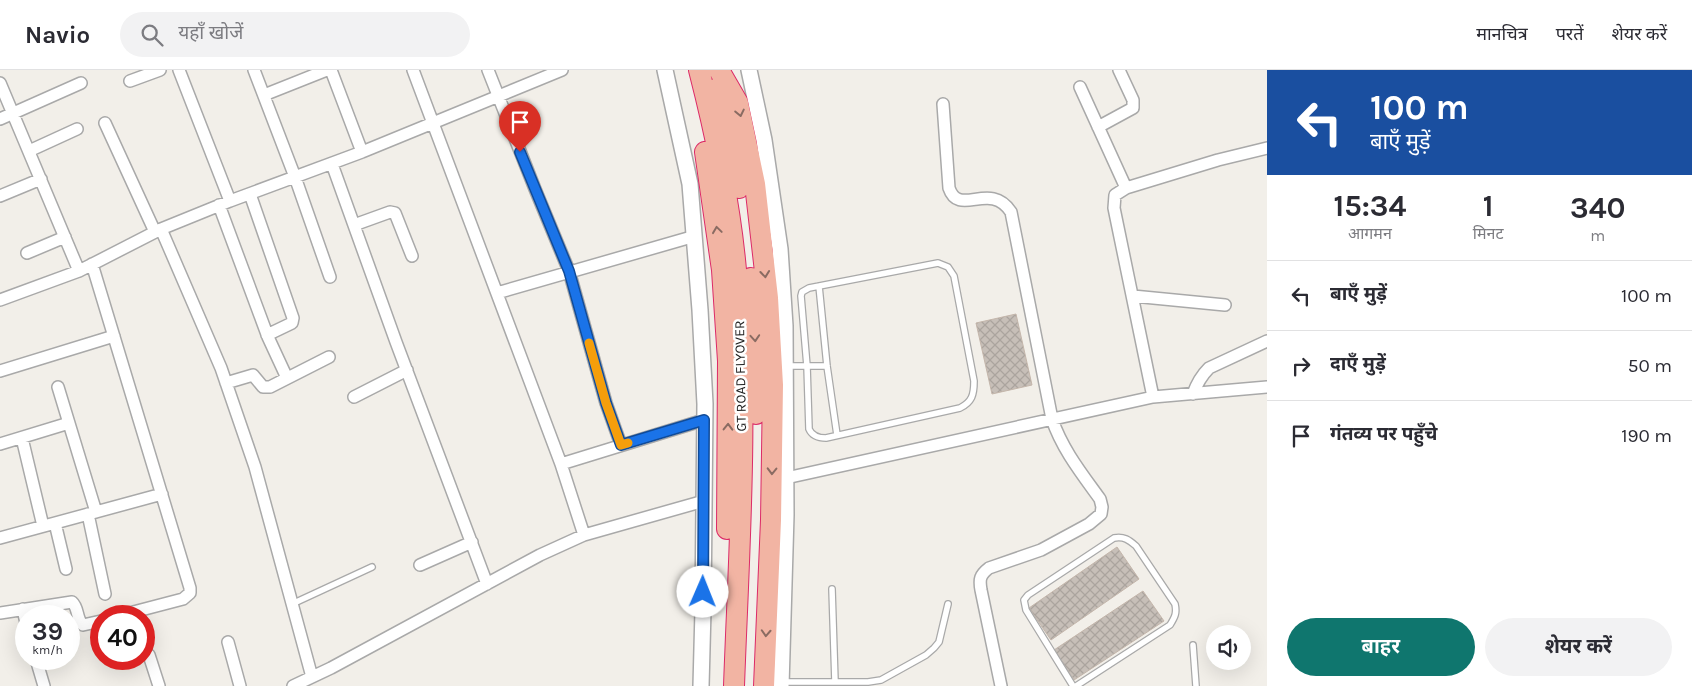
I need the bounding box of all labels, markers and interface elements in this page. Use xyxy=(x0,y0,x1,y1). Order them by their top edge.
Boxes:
search box xyxy=(120,12,470,57)
text: Navio xyxy=(25,21,90,49)
icon: search xyxy=(138,21,166,49)
text: यहाँ खोजें xyxy=(178,22,243,44)
text: मानचित्र xyxy=(1476,23,1528,45)
text: परतें xyxy=(1556,23,1583,45)
text: शेयर करें xyxy=(1611,23,1667,45)
text: 100 m xyxy=(1370,87,1469,128)
icon: left xyxy=(1287,90,1352,155)
pin xyxy=(499,101,541,152)
icon: arrive xyxy=(506,108,534,136)
one-way arrow xyxy=(735,109,745,118)
text: बाएँ मुड़ें xyxy=(1370,129,1431,155)
text: 15:34 xyxy=(1334,188,1406,224)
text: 1 xyxy=(1483,188,1493,224)
text: 340 xyxy=(1570,190,1625,226)
text: आगमन xyxy=(1348,224,1392,243)
text: मिनट xyxy=(1473,224,1503,243)
one-way arrow xyxy=(712,226,723,234)
text: m xyxy=(1590,226,1605,245)
one-way arrow xyxy=(759,270,770,278)
icon: left xyxy=(1287,282,1315,310)
text: बाएँ मुड़ें xyxy=(1330,283,1387,305)
text: 100 m xyxy=(1621,285,1672,307)
street label: GT ROAD FLYOVER xyxy=(731,320,750,432)
one-way arrow xyxy=(749,334,760,342)
icon: right xyxy=(1287,352,1315,380)
text: दाएँ मुड़ें xyxy=(1330,353,1386,375)
text: 50 m xyxy=(1628,355,1672,377)
icon: arrive xyxy=(1287,422,1315,450)
one-way arrow xyxy=(723,423,733,431)
text: गंतव्य पर पहुँचे xyxy=(1330,423,1437,445)
text: 190 m xyxy=(1621,425,1672,447)
one-way arrow xyxy=(767,467,777,475)
position arrow xyxy=(676,565,728,617)
speed limit sign: 40 xyxy=(90,605,155,670)
text: 39 xyxy=(32,617,63,646)
button: बाहर xyxy=(1287,618,1475,676)
button: शेयर करें xyxy=(1485,618,1672,676)
map controls xyxy=(1206,625,1251,670)
button: sound xyxy=(1206,625,1251,670)
one-way arrow xyxy=(761,629,772,637)
text: km/h xyxy=(32,643,63,657)

